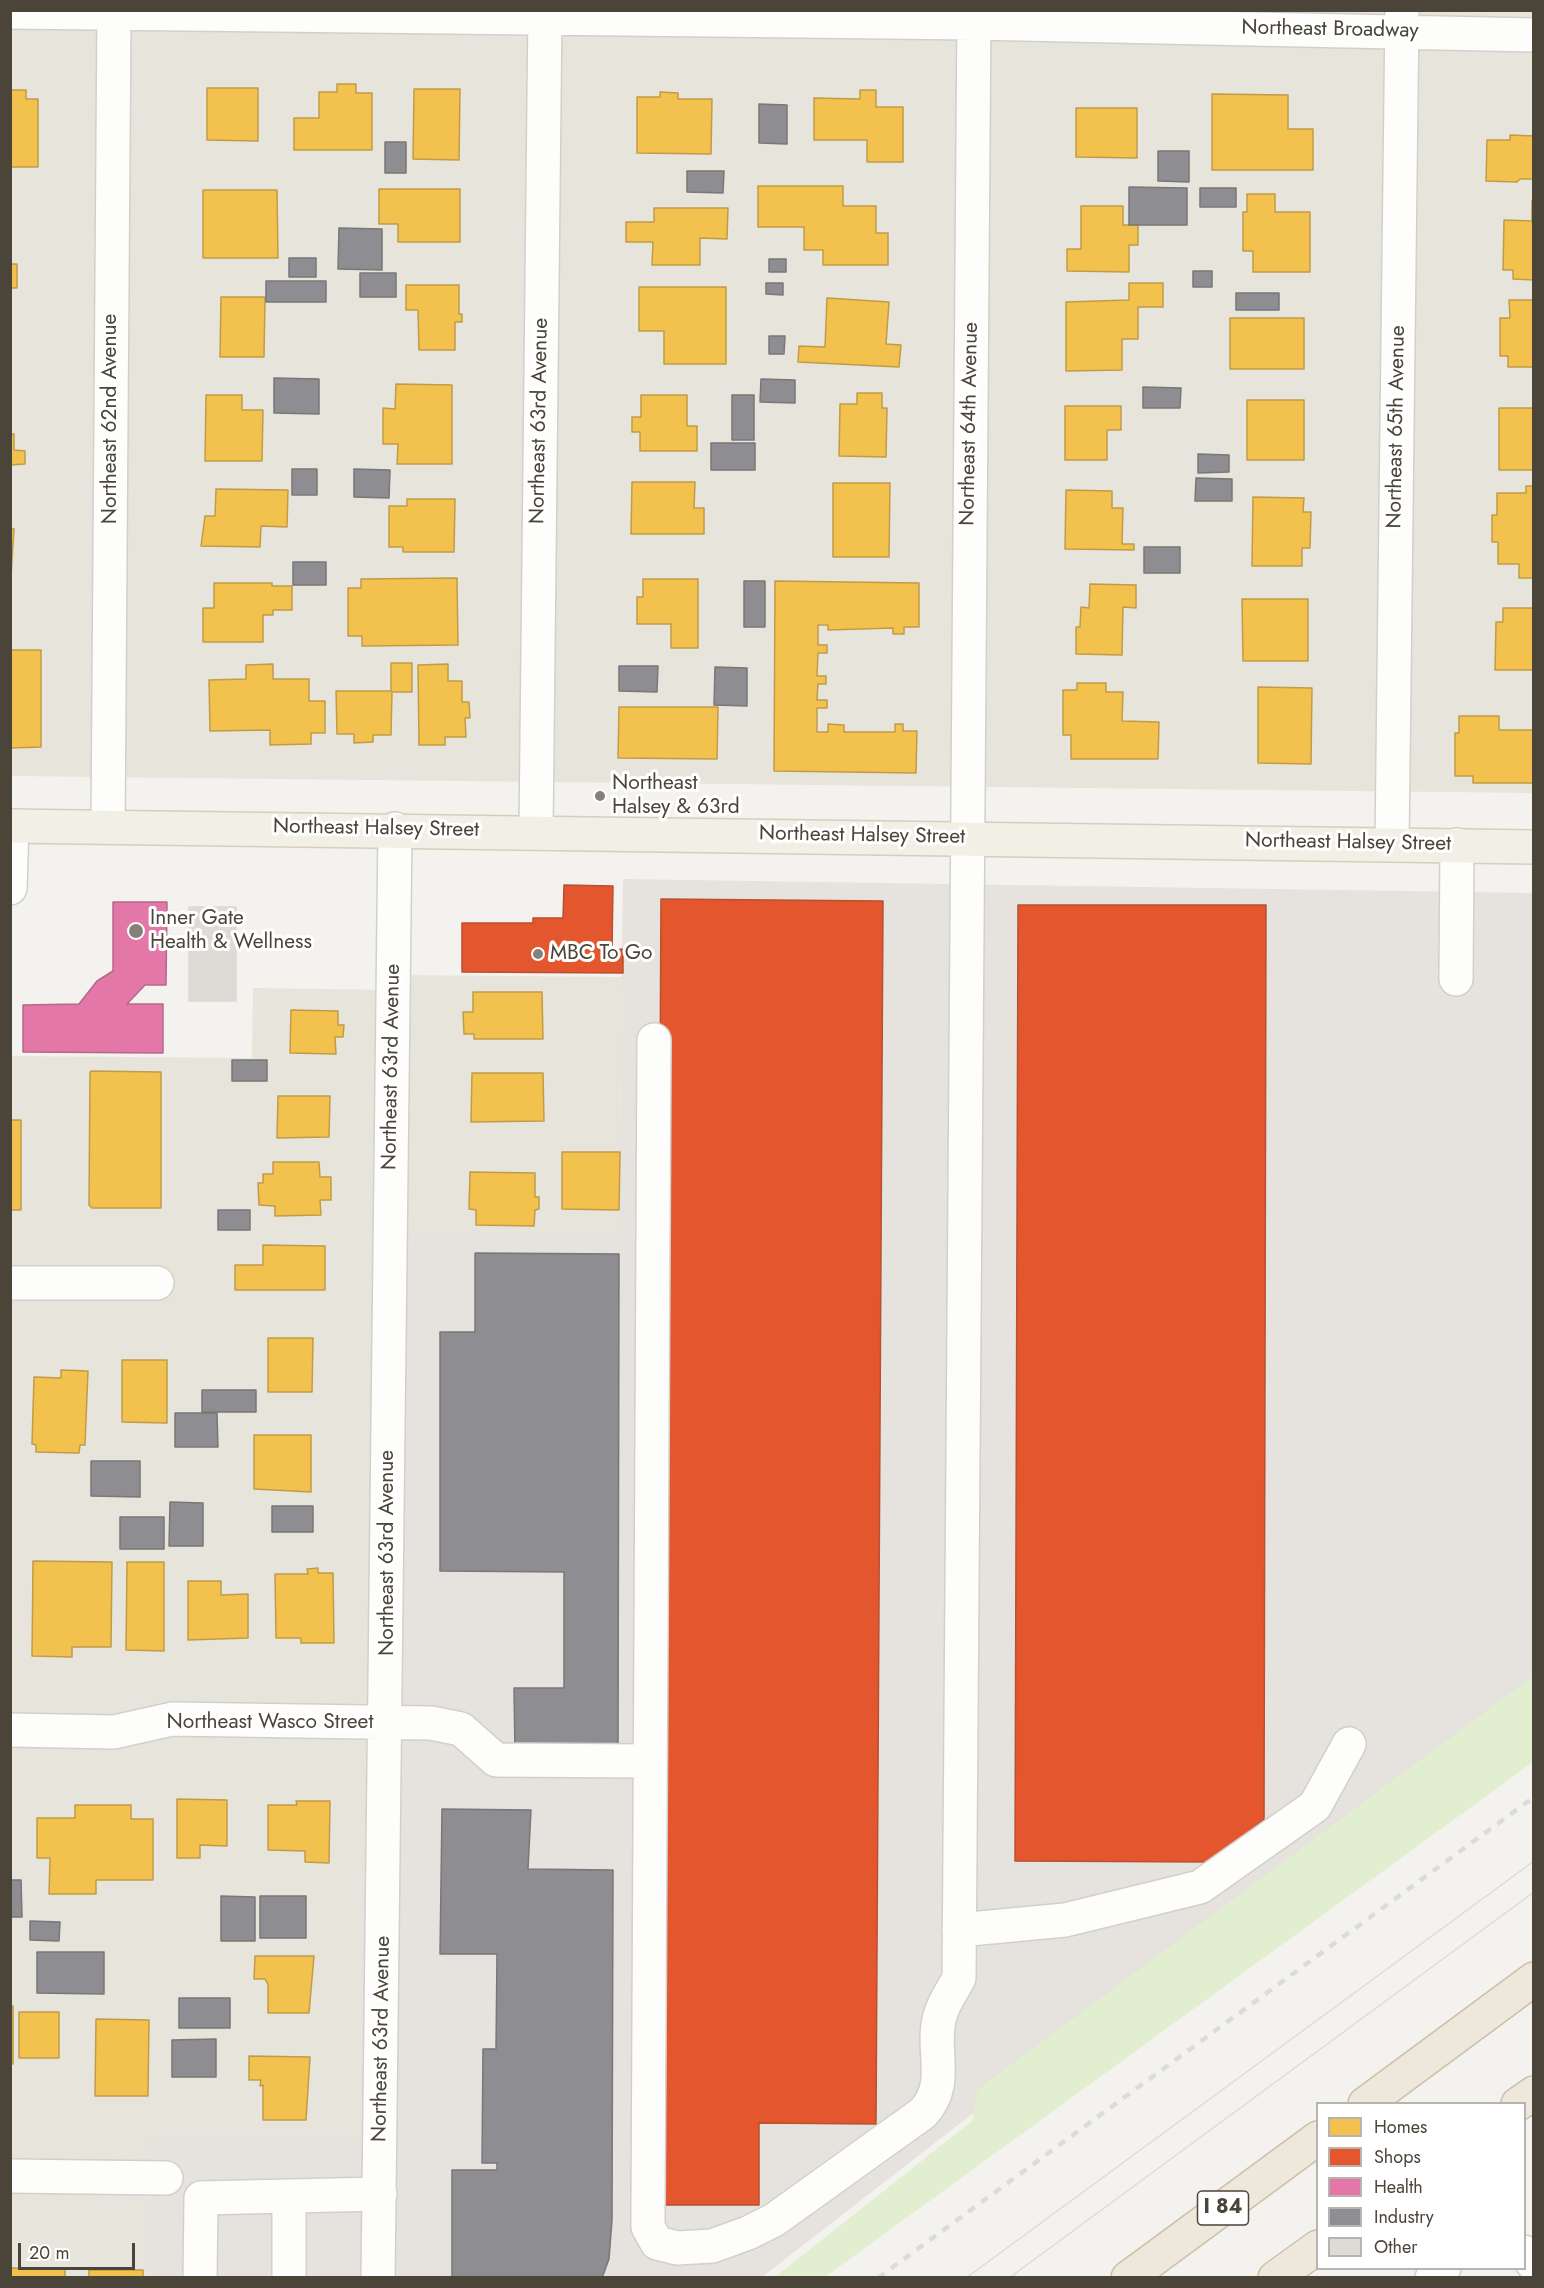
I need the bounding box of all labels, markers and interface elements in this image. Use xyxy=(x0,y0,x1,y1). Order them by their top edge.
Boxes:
street label: Northeast Broadway xyxy=(1241,16,1419,44)
street label: Northeast 62nd Avenue xyxy=(98,314,124,524)
street label: Northeast 63rd Avenue xyxy=(526,318,554,524)
street label: Northeast 64th Avenue xyxy=(956,322,984,526)
street label: Northeast 65th Avenue xyxy=(1383,325,1411,529)
place label: Northeast Halsey & 63rd xyxy=(612,771,740,821)
marker: Northeast Halsey & 63rd xyxy=(593,789,607,803)
street label: Northeast Halsey Street xyxy=(273,815,479,843)
street label: Northeast Halsey Street xyxy=(759,822,965,850)
street label: Northeast Halsey Street xyxy=(1245,829,1451,857)
place label: Inner Gate Health & Wellness xyxy=(150,906,312,956)
marker: Inner Gate Health & Wellness xyxy=(127,922,145,940)
place label: MBC To Go xyxy=(550,941,653,967)
marker: MBC To Go xyxy=(531,947,545,961)
street label: Northeast 63rd Avenue xyxy=(378,964,406,1170)
street label: Northeast 63rd Avenue xyxy=(375,1450,401,1656)
street label: Northeast Wasco Street xyxy=(167,1710,373,1736)
street label: Northeast 63rd Avenue xyxy=(368,1936,396,2142)
legend xyxy=(1316,2102,1526,2270)
text: Homes xyxy=(1374,2114,1427,2140)
text: Shops xyxy=(1374,2144,1421,2170)
text: Health xyxy=(1374,2174,1423,2200)
road number: I 84 xyxy=(1198,2191,1248,2225)
text: Industry xyxy=(1374,2204,1434,2230)
scale bar xyxy=(21,2231,138,2269)
text: Other xyxy=(1374,2234,1417,2260)
text: 20 m xyxy=(29,2240,69,2266)

